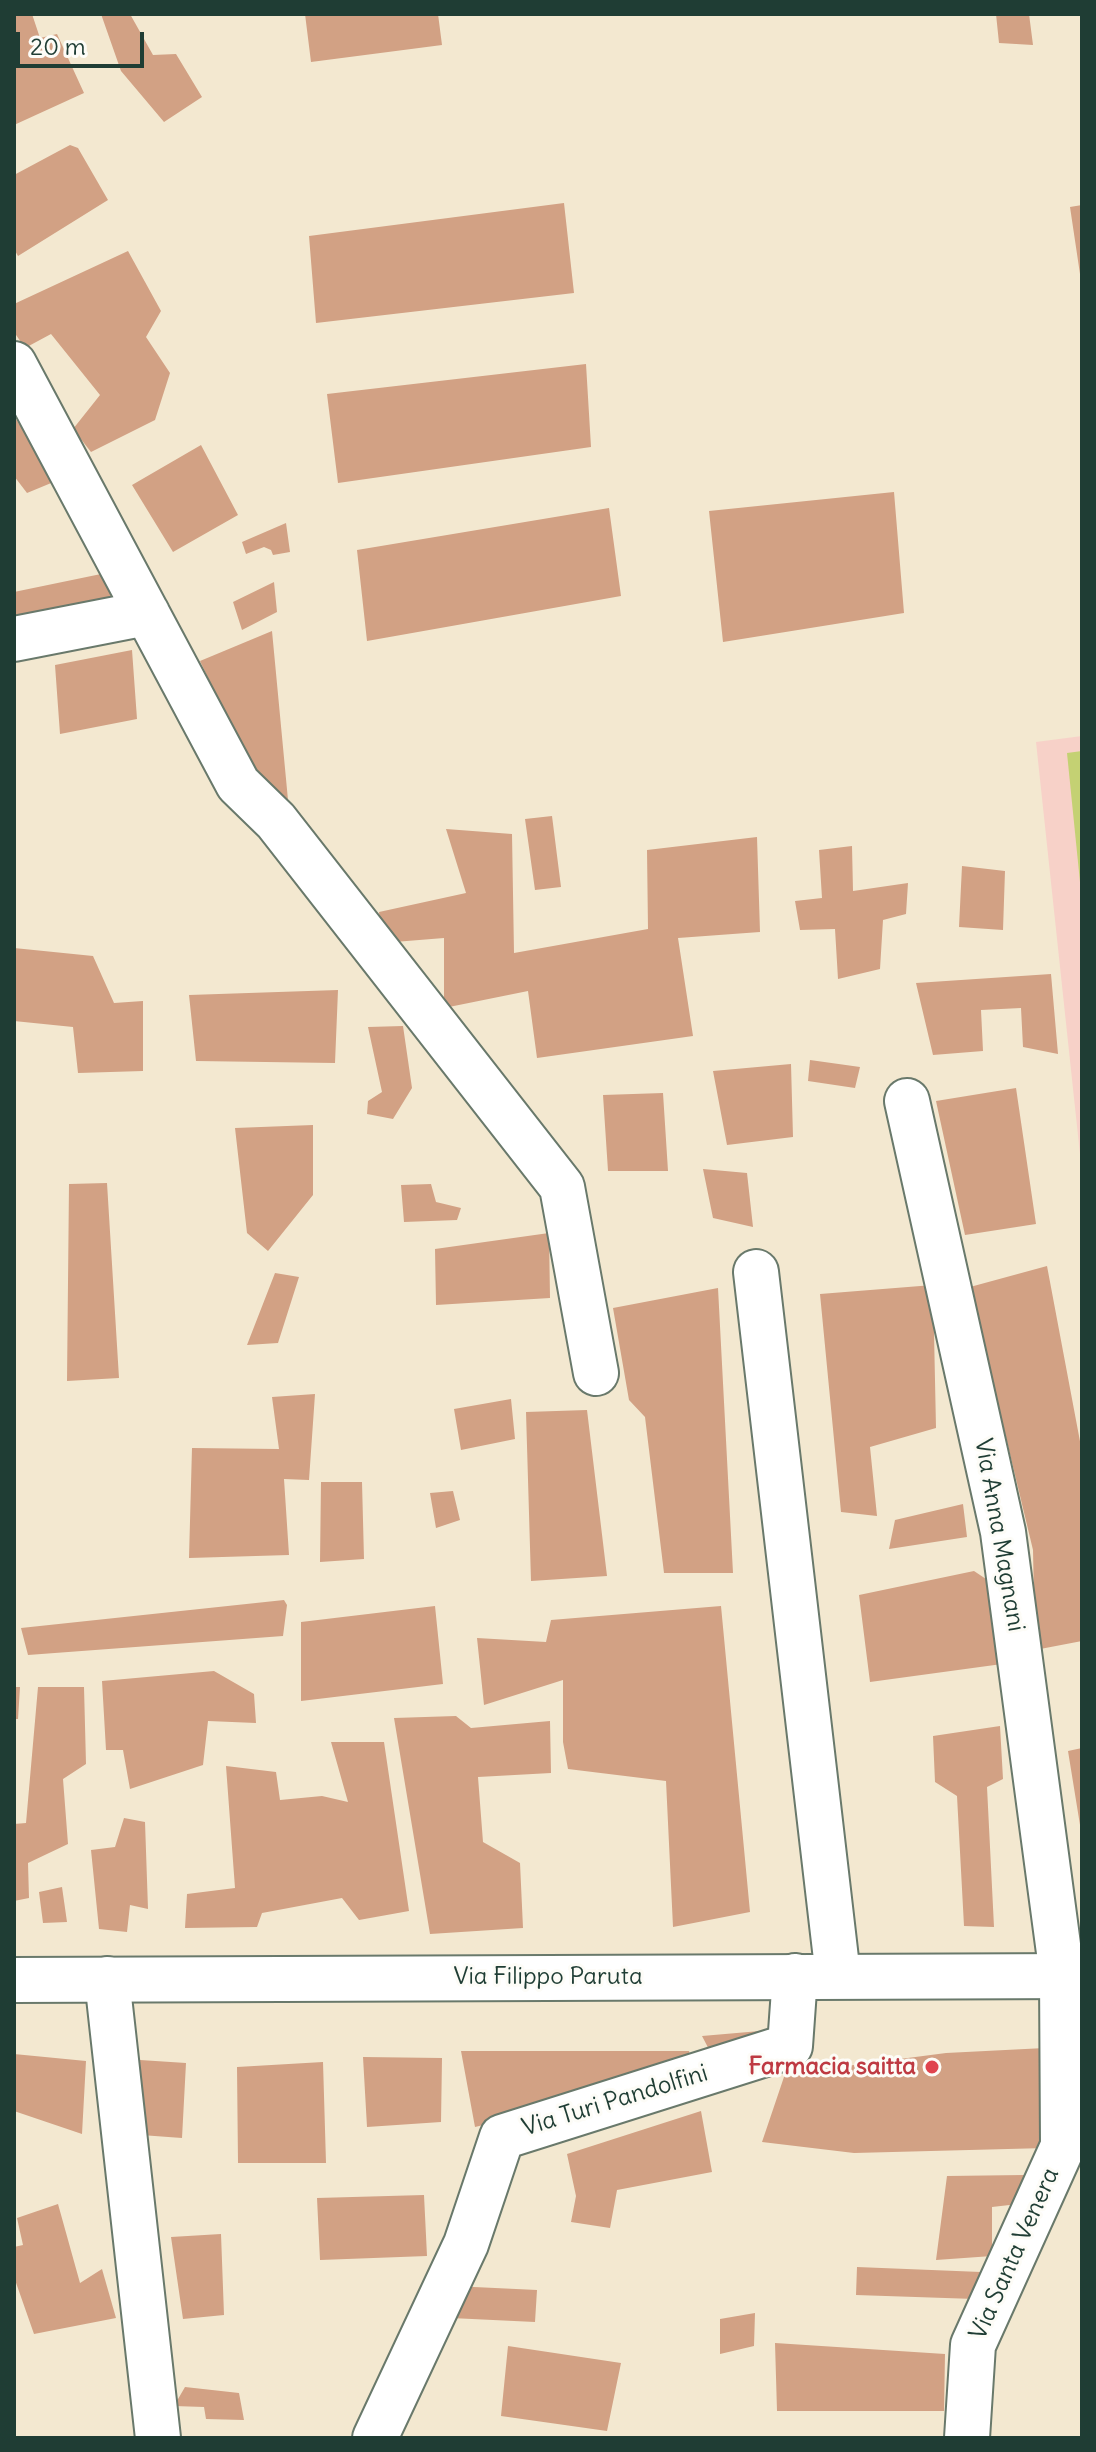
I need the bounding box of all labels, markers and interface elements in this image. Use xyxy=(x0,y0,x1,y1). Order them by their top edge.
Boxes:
scale bar xyxy=(20,16,148,66)
text: 20 m xyxy=(30,31,86,61)
street label: Via Anna Magnani xyxy=(968,1436,1030,1634)
street label: Via Filippo Paruta xyxy=(453,1963,643,1991)
place label: Farmacia saitta xyxy=(749,2053,916,2081)
marker: Farmacia saitta xyxy=(923,2058,941,2076)
street label: Via Turi Pandolfini xyxy=(519,2059,711,2143)
street label: Via Santa Venera xyxy=(964,2164,1066,2344)

